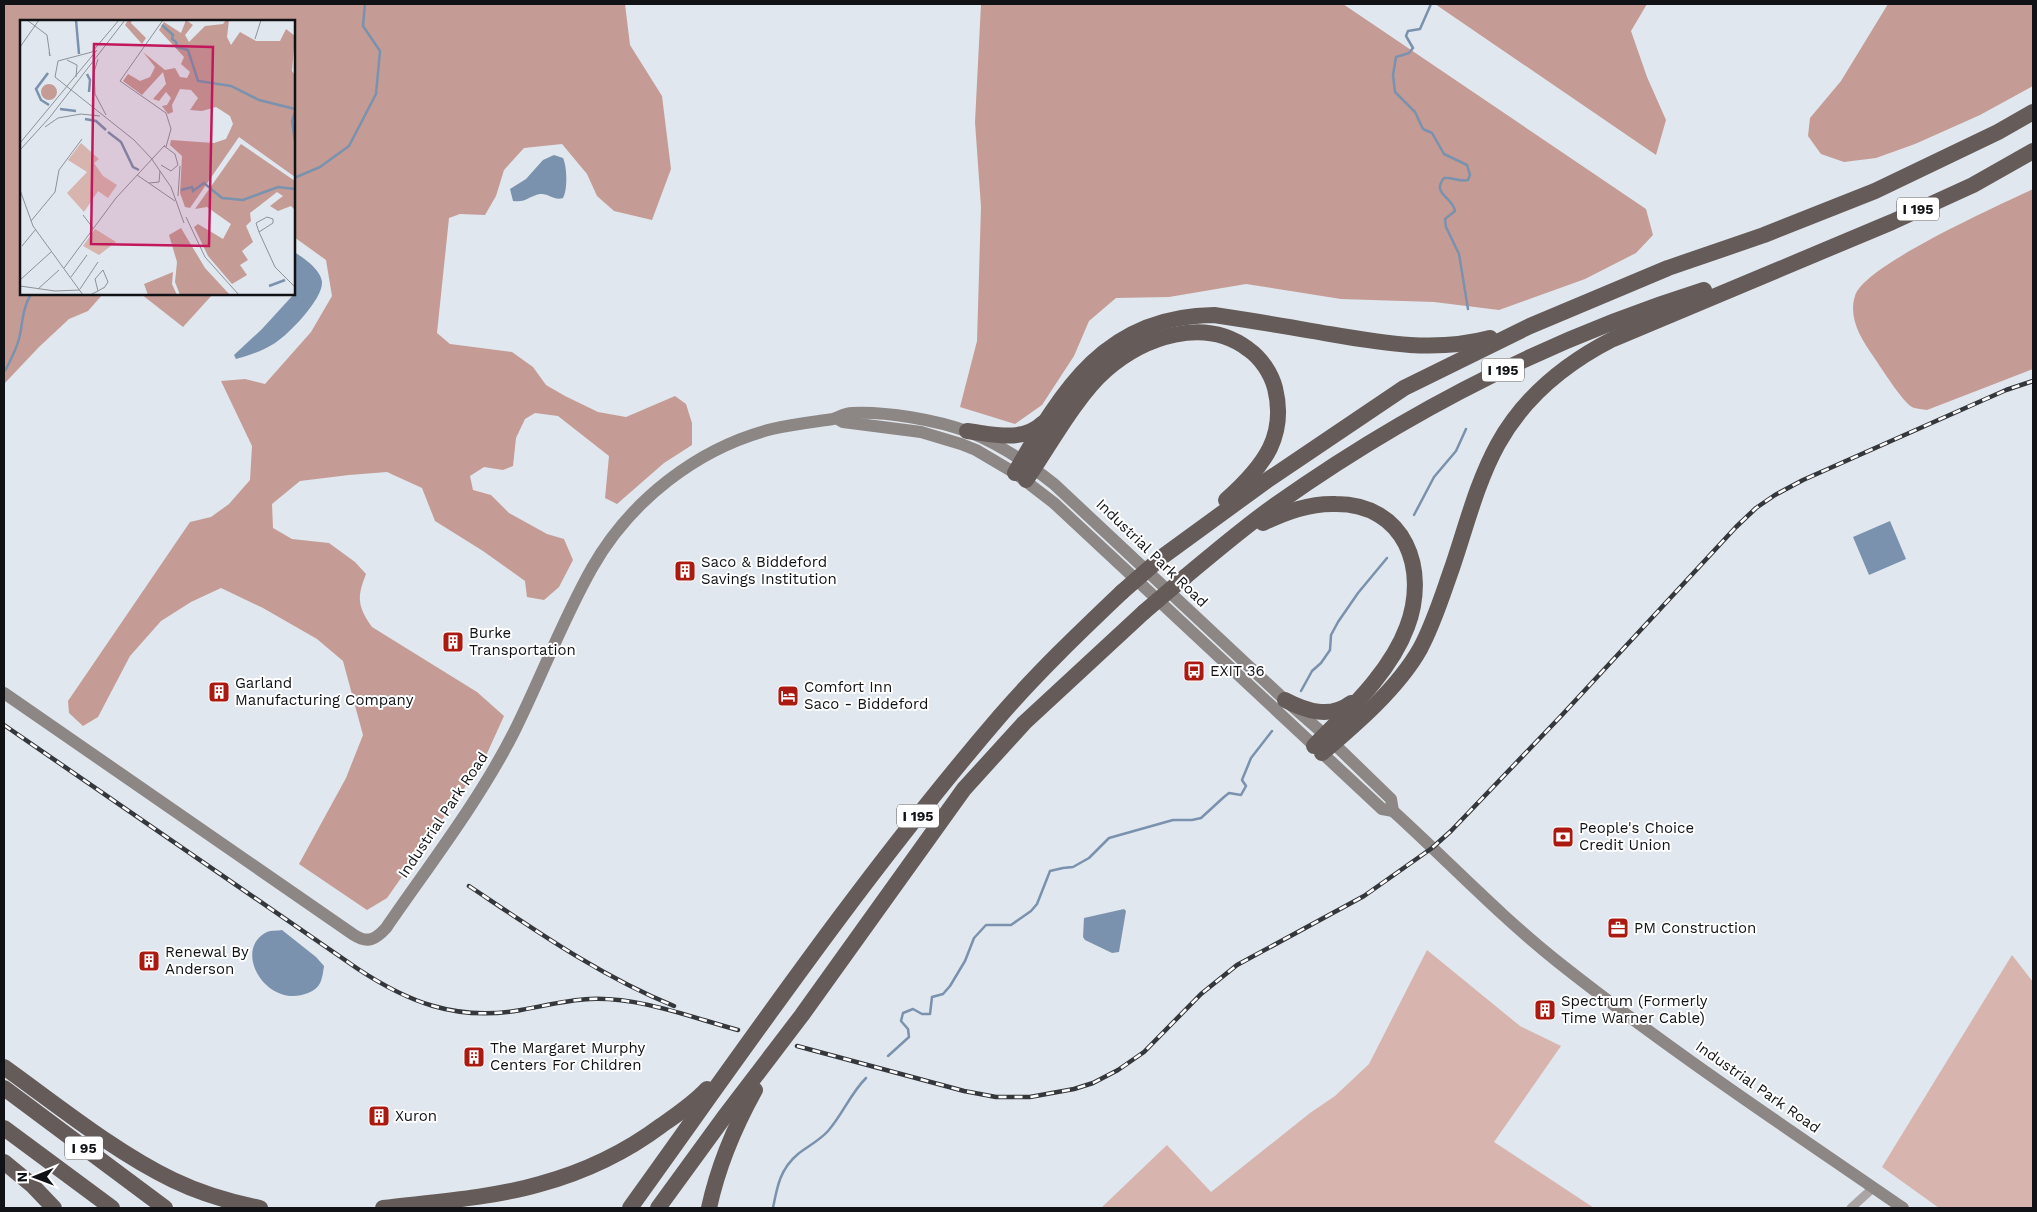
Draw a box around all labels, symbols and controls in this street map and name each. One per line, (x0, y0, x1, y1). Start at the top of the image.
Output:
inset map (20, 20, 295, 295)
road number: I 195 (1897, 198, 1939, 220)
road number: I 195 (1482, 358, 1524, 382)
street label: Industrial Park Road (1093, 495, 1211, 611)
place label: Saco & Biddeford Savings Institution (701, 553, 837, 588)
building icon: Saco & Biddeford Savings Institution (673, 559, 697, 583)
place label: Burke Transportation (469, 624, 576, 659)
building icon: Burke Transportation (441, 630, 465, 654)
bus stop icon: EXIT 36 (1182, 659, 1206, 683)
place label: EXIT 36 (1210, 662, 1265, 680)
place label: Garland Manufacturing Company (235, 674, 414, 709)
place label: Comfort Inn Saco - Biddeford (804, 678, 928, 713)
building icon: Garland Manufacturing Company (207, 680, 231, 704)
hotel icon: Comfort Inn Saco - Biddeford (776, 684, 800, 708)
street label: Industrial Park Road (394, 749, 492, 881)
road number: I 195 (897, 804, 939, 828)
place label: People's Choice Credit Union (1579, 819, 1694, 854)
bank icon: People's Choice Credit Union (1551, 825, 1575, 849)
office icon: PM Construction (1606, 916, 1630, 940)
place label: PM Construction (1634, 919, 1756, 937)
place label: Renewal By Anderson (165, 943, 249, 978)
building icon: Renewal By Anderson (137, 949, 161, 973)
place label: Spectrum (Formerly Time Warner Cable) (1561, 992, 1708, 1027)
building icon: Spectrum (Formerly Time Warner Cable) (1533, 998, 1557, 1022)
street label: Industrial Park Road (1692, 1037, 1824, 1137)
place label: The Margaret Murphy Centers For Children (490, 1039, 645, 1074)
building icon: The Margaret Murphy Centers For Children (462, 1045, 486, 1069)
building icon: Xuron (367, 1104, 391, 1128)
place label: Xuron (395, 1107, 437, 1125)
road number: I 95 (65, 1136, 103, 1160)
north arrow (10, 1152, 60, 1202)
text: N (14, 1172, 30, 1183)

